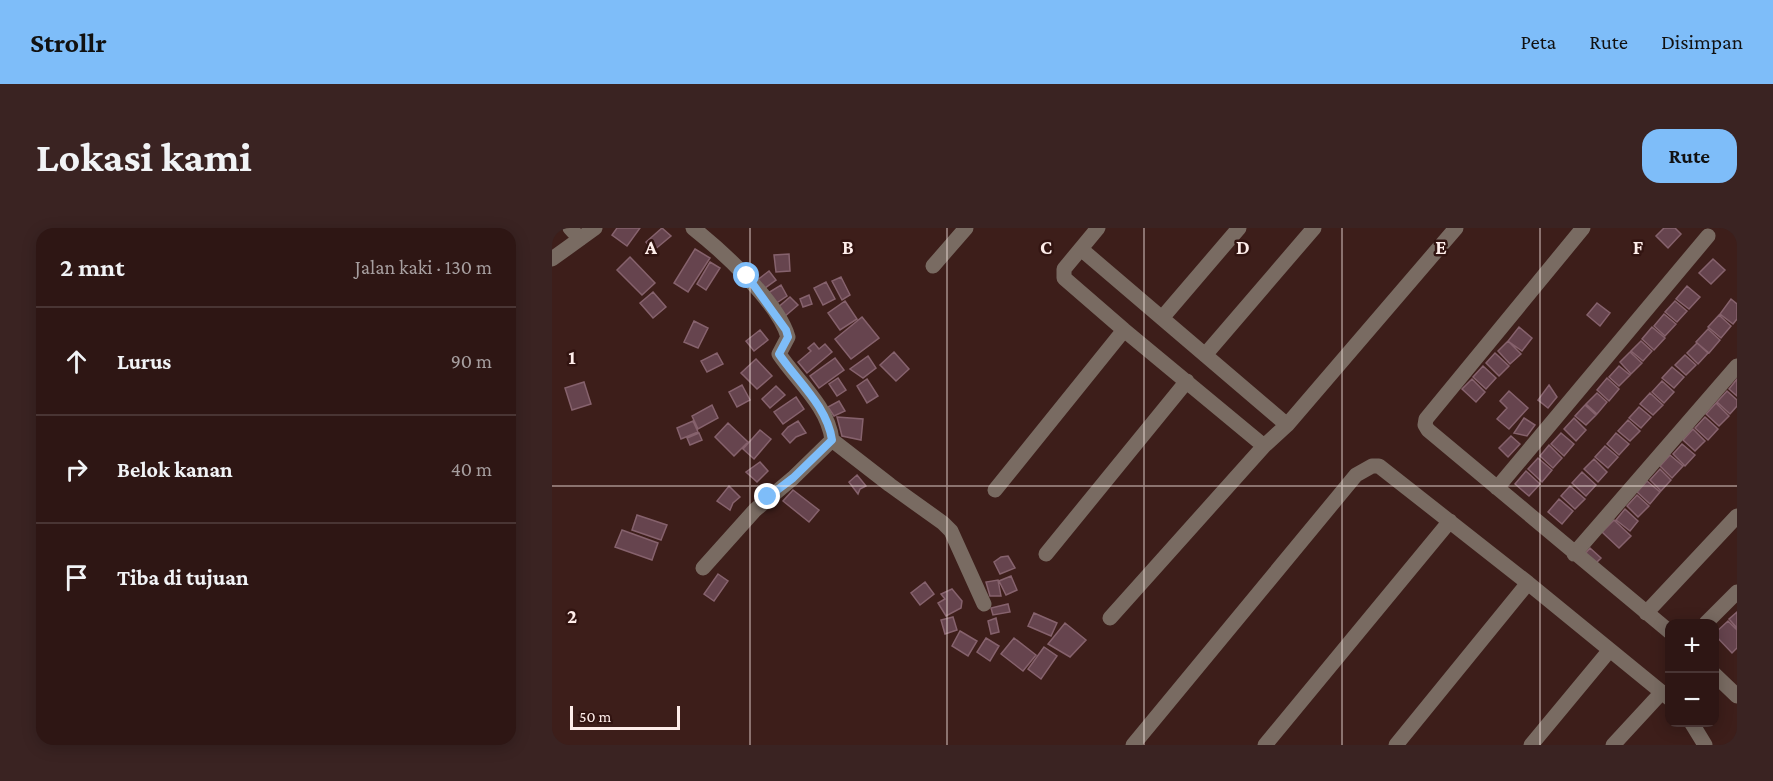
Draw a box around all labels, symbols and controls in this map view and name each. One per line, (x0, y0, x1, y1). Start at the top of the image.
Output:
text: Strollr (30, 27, 107, 58)
text: Peta (1520, 30, 1556, 54)
text: Rute (1589, 30, 1628, 54)
text: Disimpan (1661, 30, 1743, 54)
button: Rute (1642, 129, 1737, 183)
text: Lokasi kami (36, 133, 252, 180)
text: A (644, 236, 658, 258)
text: B (842, 236, 854, 258)
text: C (1040, 236, 1052, 258)
text: D (1236, 236, 1250, 258)
text: E (1435, 236, 1447, 258)
text: F (1633, 236, 1644, 258)
text: 2 mnt (60, 253, 125, 282)
text: Jalan kaki · 130 m (355, 256, 492, 278)
route start (733, 262, 759, 288)
icon: ahead (60, 345, 93, 378)
text: 1 (568, 346, 576, 368)
text: Lurus (117, 349, 171, 374)
text: 90 m (451, 350, 492, 372)
icon: right (60, 453, 93, 486)
text: Belok kanan (117, 457, 233, 482)
text: 40 m (451, 458, 492, 480)
route end (754, 483, 780, 509)
icon: arrive (60, 561, 93, 594)
text: Tiba di tujuan (117, 565, 249, 590)
text: 2 (567, 605, 577, 627)
map controls (1665, 619, 1719, 727)
button: + (1665, 619, 1719, 673)
button: − (1665, 673, 1719, 727)
scale bar (570, 703, 680, 730)
text: 50 m (579, 708, 611, 725)

